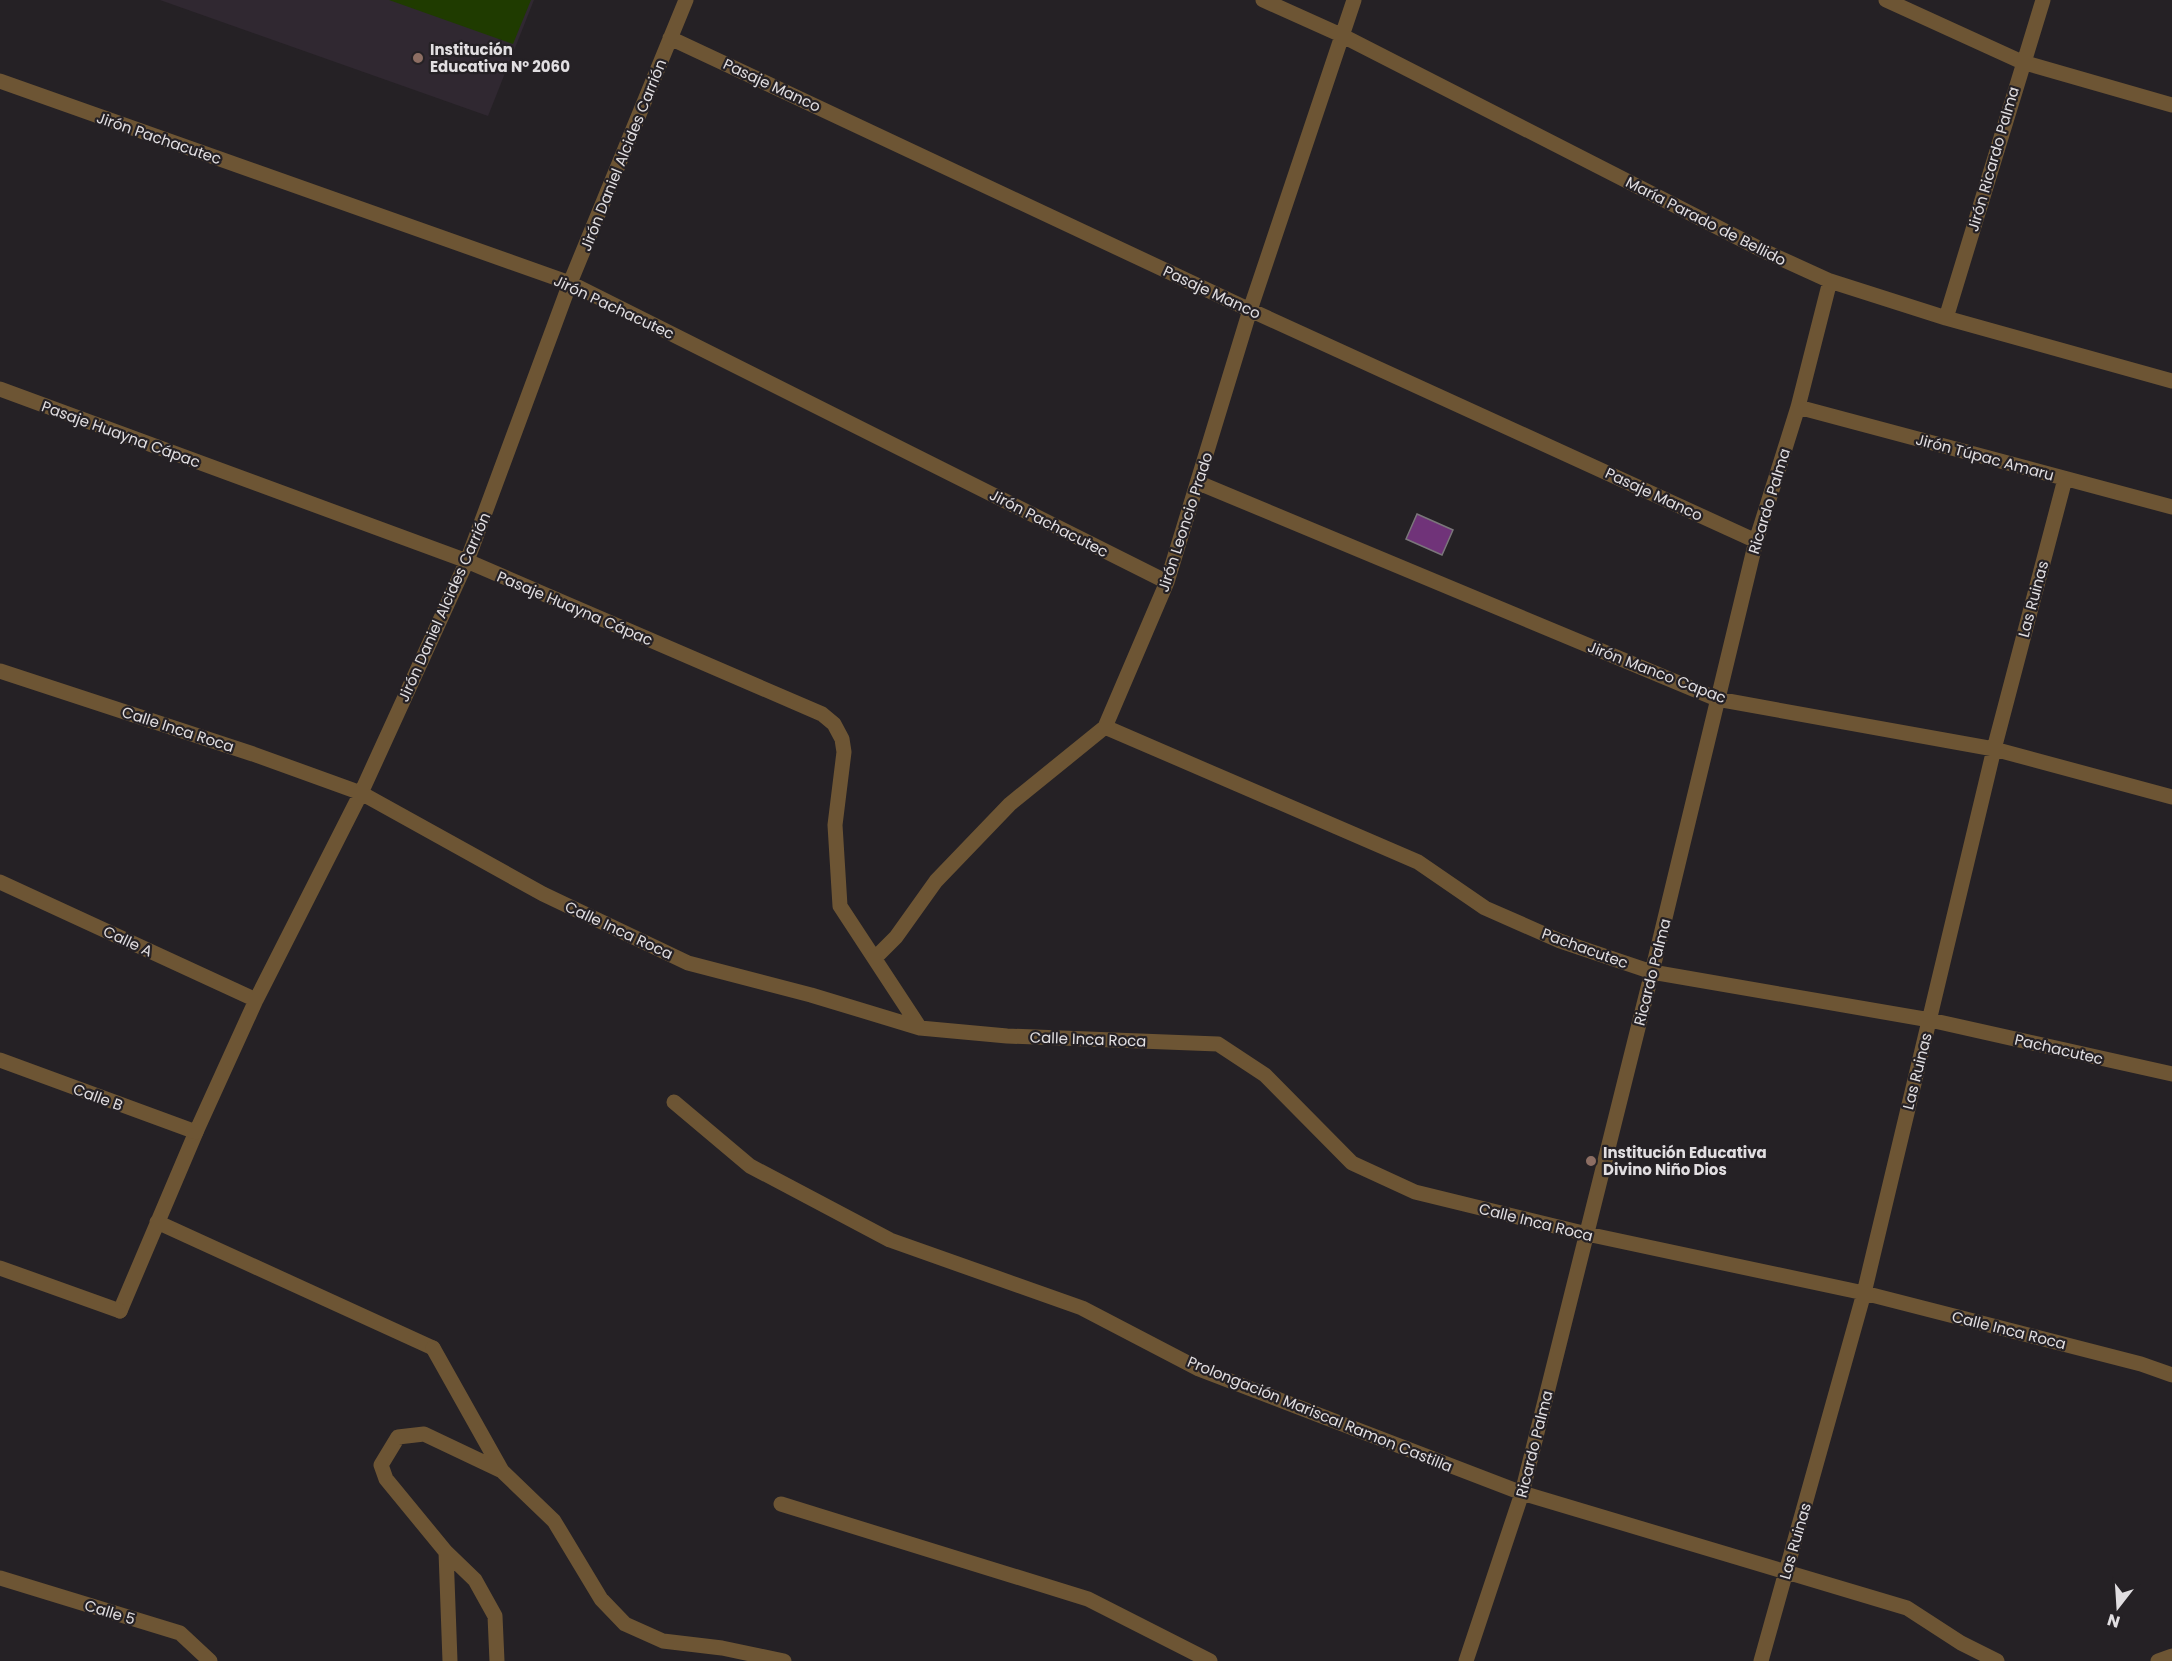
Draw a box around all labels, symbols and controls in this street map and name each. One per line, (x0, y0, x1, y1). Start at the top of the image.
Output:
place label: Institución Educativa Nº 2060 (430, 39, 570, 77)
marker: Institución Educativa Nº 2060 (411, 51, 425, 65)
street label: Pasaje Manco (720, 53, 824, 117)
street label: Jirón Daniel Alcides Carrión (575, 56, 671, 254)
street label: Jirón Ricardo Palma (1962, 84, 2024, 234)
street label: Jirón Pachacutec (94, 107, 224, 169)
street label: María Parado de Bellido (1622, 171, 1790, 271)
street label: Pasaje Manco (1160, 260, 1264, 324)
street label: Jirón Pachacutec (550, 270, 678, 344)
street label: Pasaje Huayna Cápac (39, 396, 203, 472)
street label: Jirón Túpac Amaru (1913, 428, 2057, 486)
street label: Ricardo Palma (1743, 446, 1795, 556)
street label: Jirón Leoncio Prado (1152, 449, 1218, 595)
street label: Pasaje Manco (1602, 462, 1706, 526)
street label: Jirón Pachacutec (986, 484, 1112, 562)
street label: Jirón Daniel Alcides Carrión (393, 509, 495, 705)
street label: Las Ruinas (2013, 558, 2053, 640)
street label: Pasaje Huayna Cápac (494, 566, 656, 650)
street label: Jirón Manco Capac (1585, 636, 1729, 708)
street label: Calle Inca Roca (119, 701, 237, 757)
street label: Calle Inca Roca (562, 896, 676, 964)
street label: Ricardo Palma (1629, 916, 1675, 1028)
street label: Calle A (100, 920, 156, 962)
street label: Pachacutec (1539, 923, 1631, 973)
street label: Calle Inca Roca (1029, 1026, 1147, 1052)
street label: Pachacutec (2013, 1029, 2105, 1069)
street label: Las Ruinas (1897, 1030, 1937, 1112)
street label: Calle B (70, 1078, 126, 1116)
place label: Institución Educativa Divino Niño Dios (1603, 1142, 1767, 1180)
marker: Institución Educativa Divino Niño Dios (1584, 1154, 1598, 1168)
street label: Calle Inca Roca (1477, 1198, 1595, 1246)
street label: Calle Inca Roca (1950, 1306, 2068, 1354)
street label: Prolongación Mariscal Ramon Castilla (1184, 1351, 1456, 1477)
street label: Ricardo Palma (1511, 1388, 1557, 1500)
street label: Las Ruinas (1774, 1500, 1816, 1582)
north arrow (2088, 1577, 2148, 1637)
street label: Calle 5 (82, 1594, 138, 1630)
text: N (2105, 1608, 2123, 1634)

